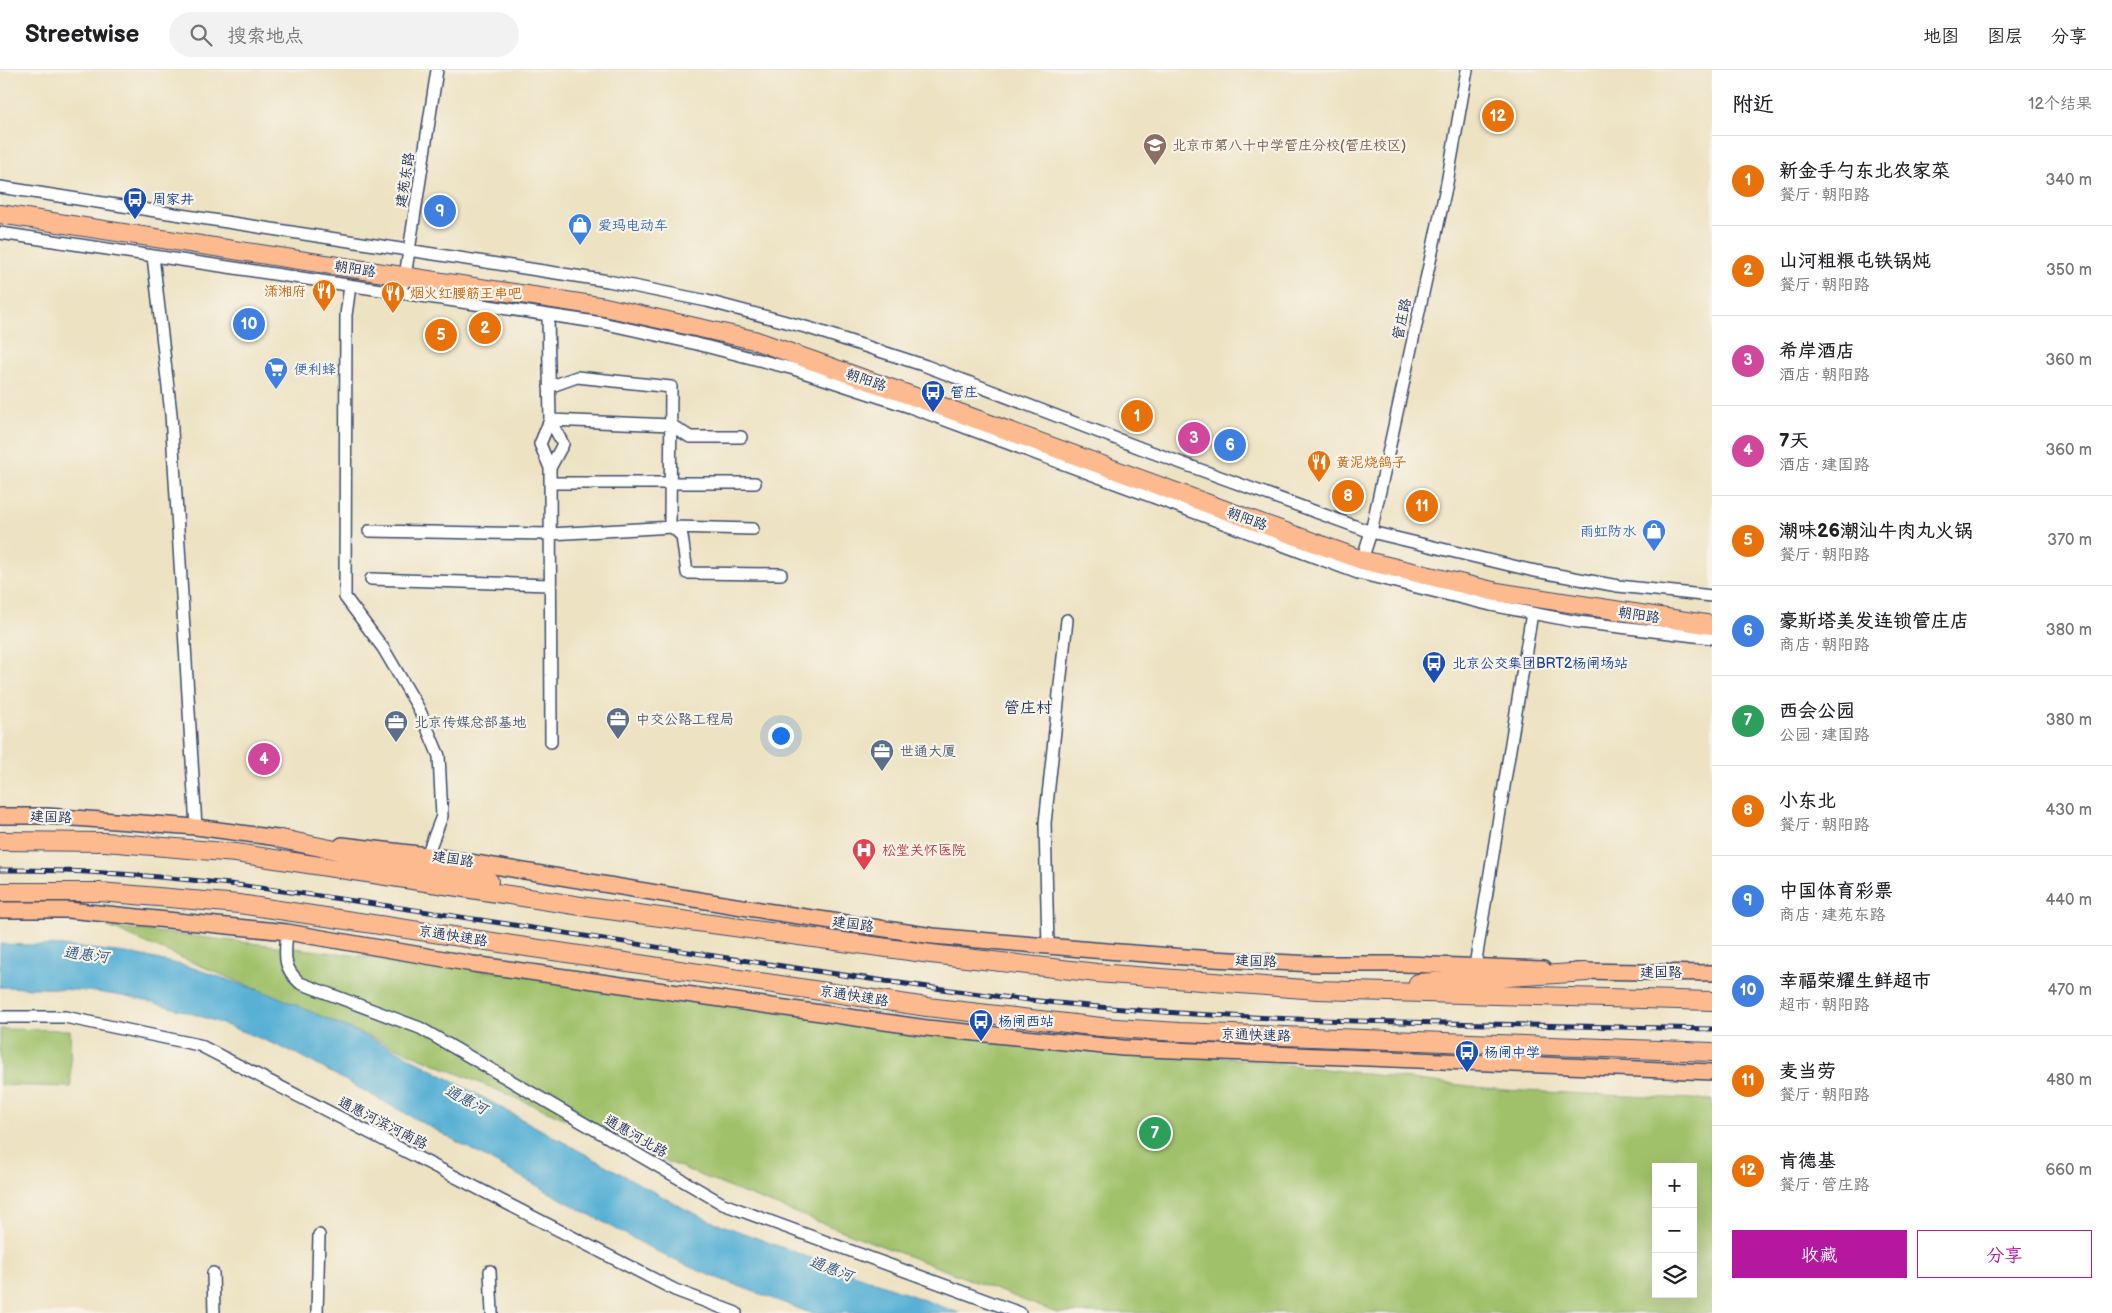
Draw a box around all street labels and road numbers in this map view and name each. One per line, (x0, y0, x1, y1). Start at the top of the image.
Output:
street label: 建苑东路 (392, 151, 418, 209)
street label: 朝阳路 (333, 257, 377, 281)
street label: 管庄路 (1389, 297, 1415, 341)
street label: 朝阳路 (843, 365, 889, 395)
street label: 朝阳路 (1224, 504, 1270, 534)
street label: 朝阳路 (1617, 604, 1661, 626)
street label: 建国路 (30, 807, 72, 827)
street label: 建国路 (431, 847, 475, 871)
street label: 建国路 (831, 913, 875, 935)
street label: 京通快速路 (417, 922, 489, 950)
street label: 建国路 (1235, 951, 1277, 971)
street label: 建国路 (1640, 964, 1682, 981)
street label: 京通快速路 (818, 982, 890, 1010)
street label: 京通快速路 (1221, 1025, 1291, 1045)
street label: 通惠河滨河南路 (335, 1093, 431, 1153)
street label: 通惠河北路 (601, 1111, 671, 1161)

